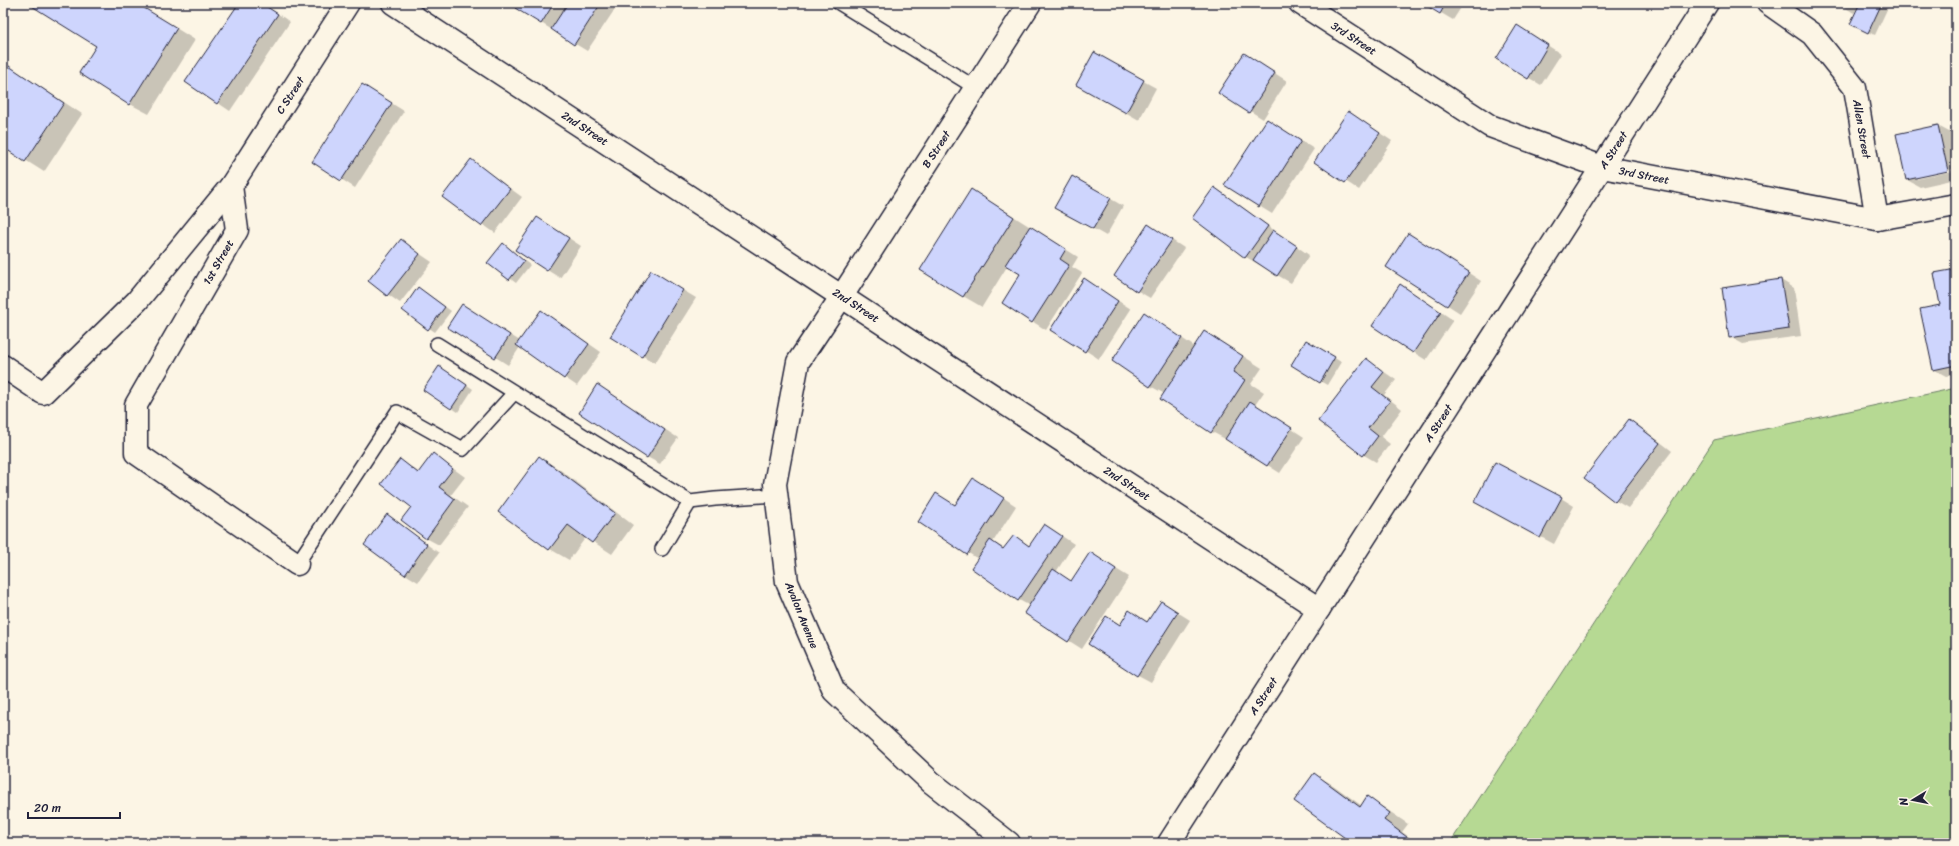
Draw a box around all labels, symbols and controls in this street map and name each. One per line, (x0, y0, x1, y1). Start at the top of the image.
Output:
street label: 3rd Street (1327, 17, 1381, 60)
street label: C Street (271, 72, 310, 118)
street label: Allen Street (1847, 97, 1876, 161)
street label: 2nd Street (557, 106, 612, 151)
street label: B Street (917, 126, 956, 172)
street label: A Street (1593, 127, 1633, 174)
street label: 3rd Street (1617, 161, 1671, 190)
street label: 1st Street (198, 236, 239, 288)
street label: 2nd Street (828, 283, 883, 328)
street label: A Street (1418, 400, 1458, 447)
street label: 2nd Street (1099, 461, 1154, 506)
street label: Avalon Avenue (779, 578, 824, 652)
street label: A Street (1243, 673, 1283, 720)
north arrow (1893, 780, 1933, 820)
scale bar (28, 794, 120, 820)
text: N (1894, 796, 1914, 808)
text: 20 m (34, 797, 61, 819)

